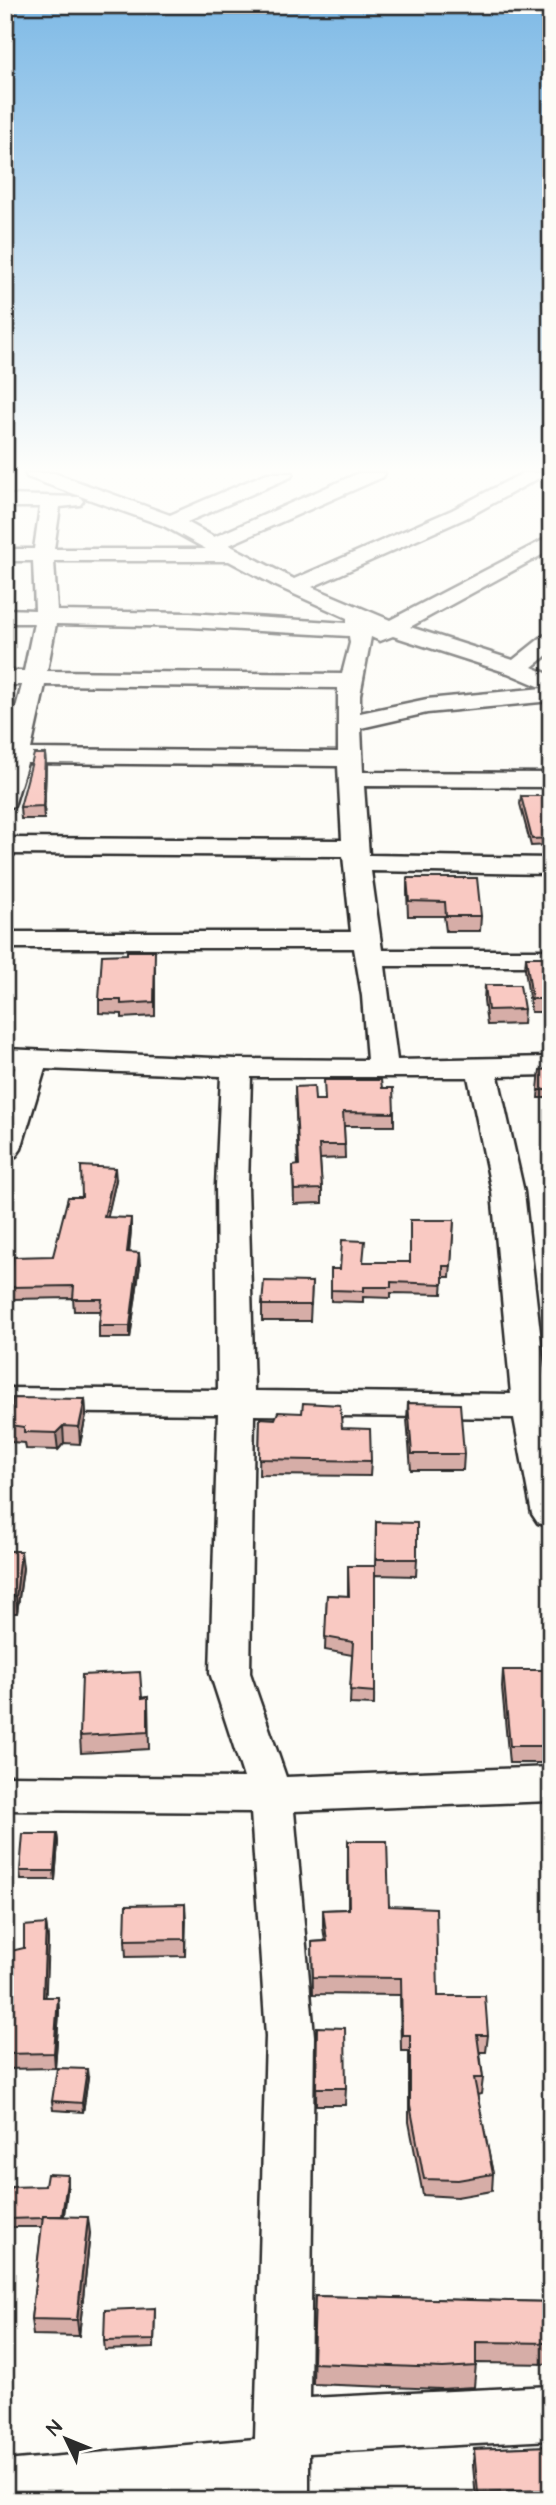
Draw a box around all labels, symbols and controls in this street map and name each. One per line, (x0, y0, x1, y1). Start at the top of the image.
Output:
north arrow (32, 2404, 102, 2474)
text: N (41, 2415, 69, 2442)

